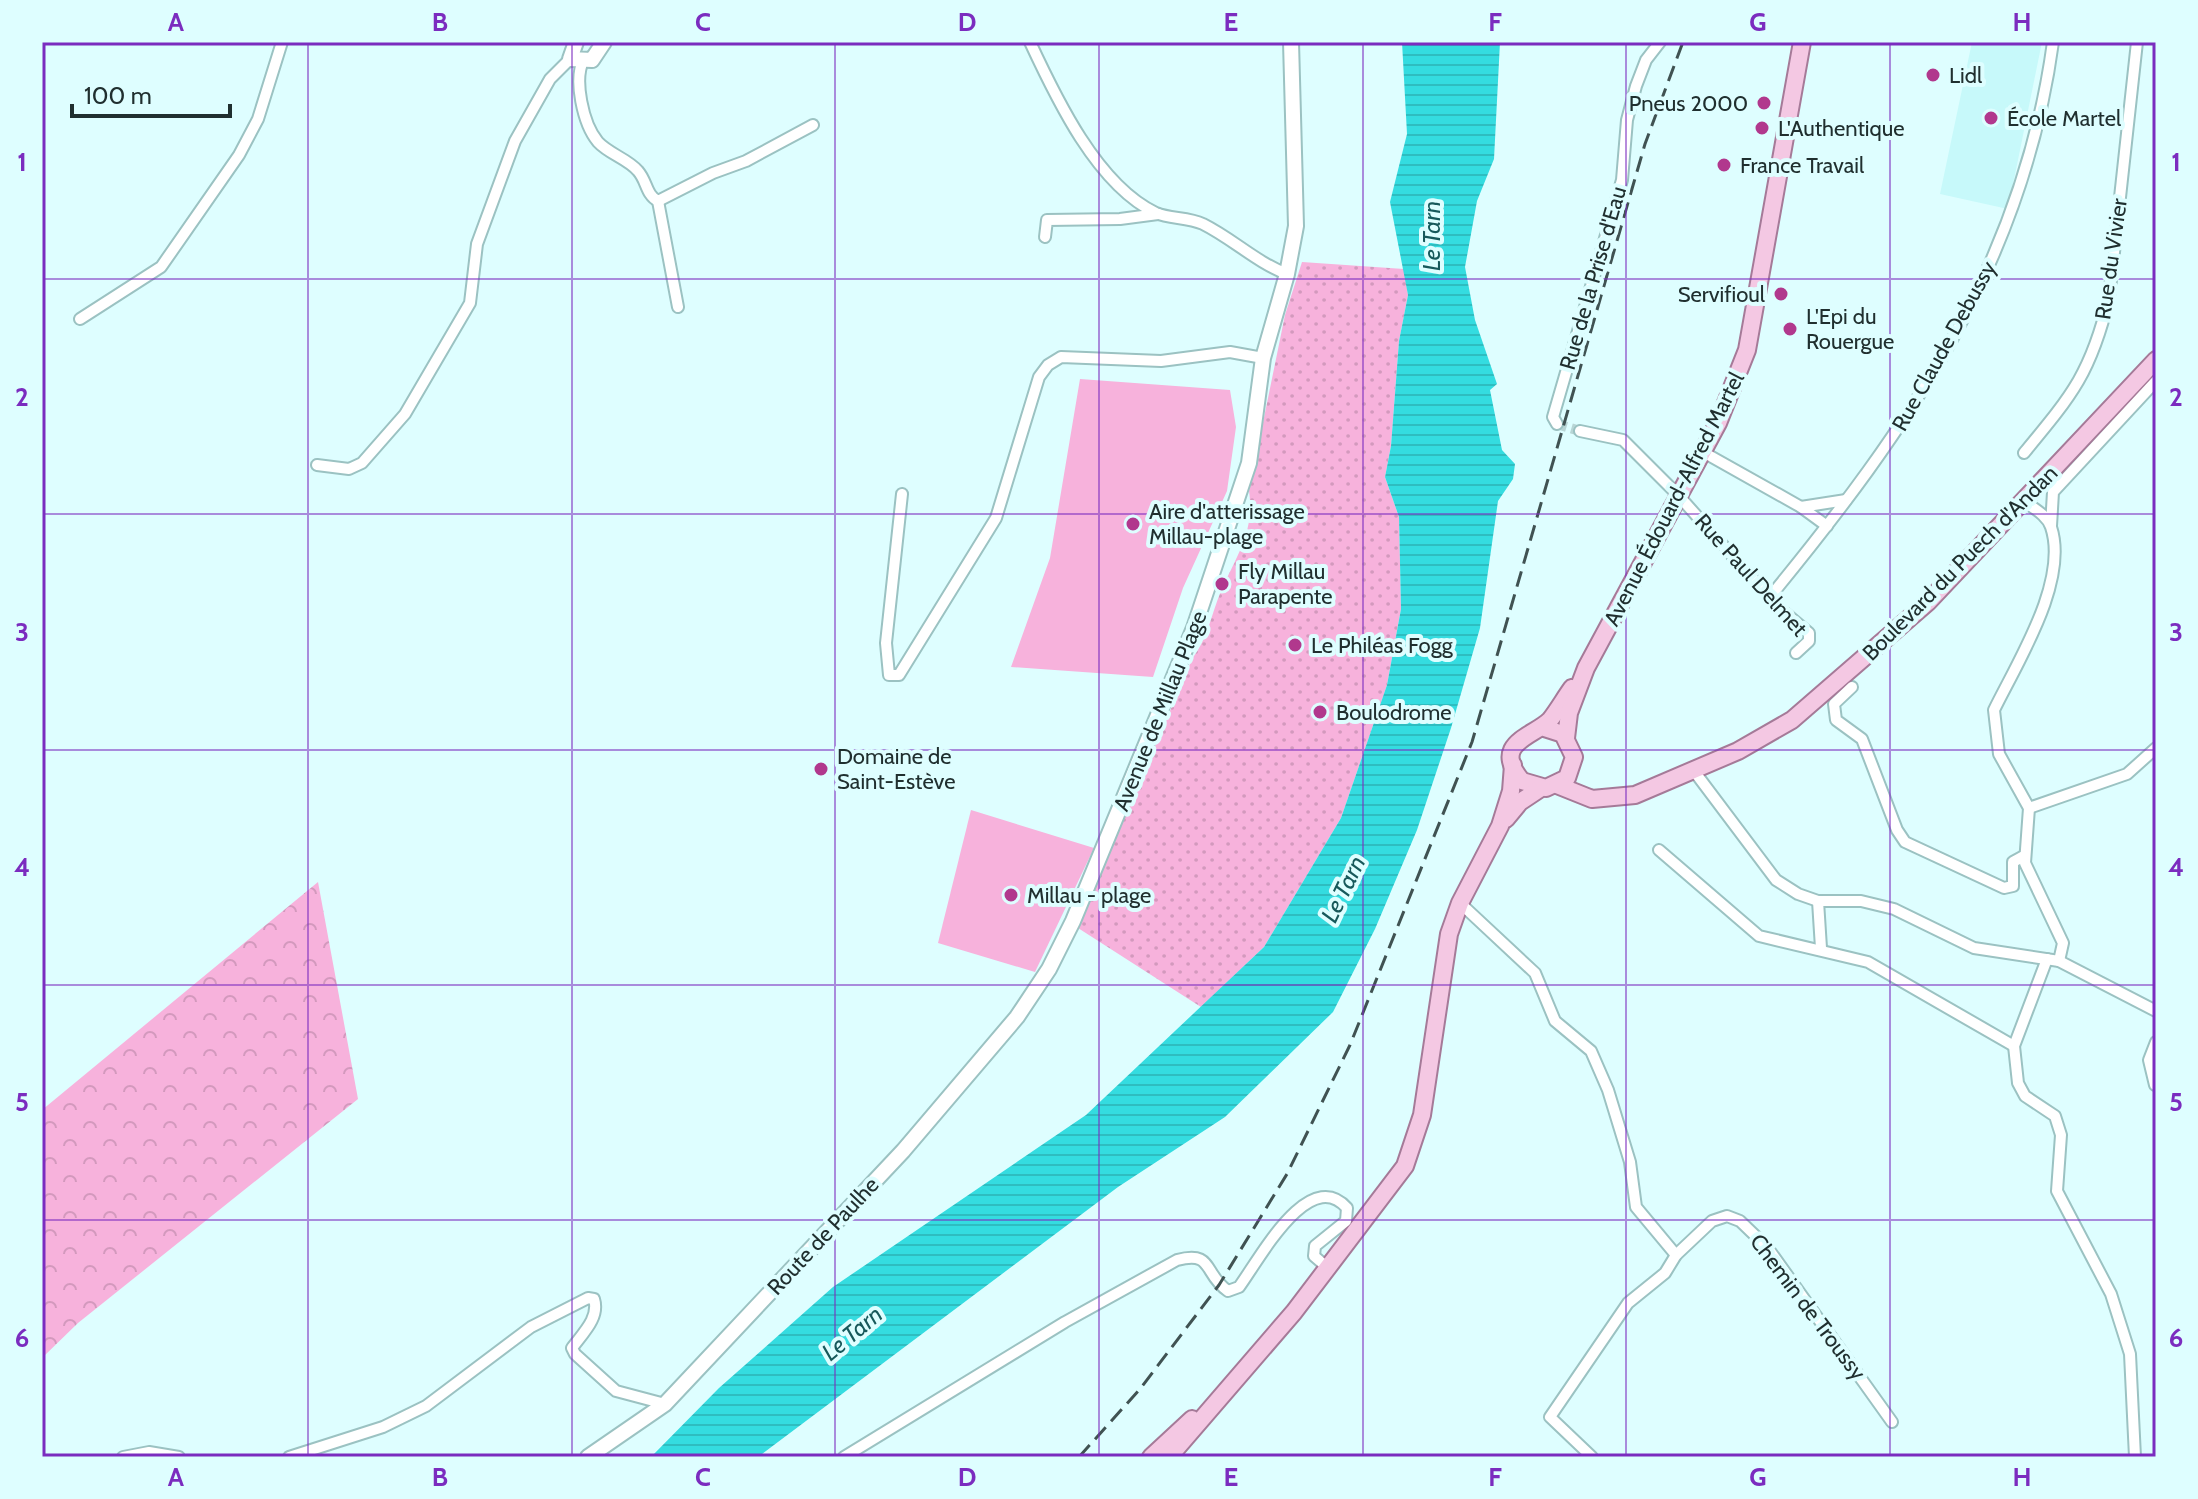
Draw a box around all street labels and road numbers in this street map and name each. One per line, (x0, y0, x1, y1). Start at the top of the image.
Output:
street label: Rue de la Prise d'Eau (1554, 183, 1632, 373)
street label: Rue du Vivier (2089, 197, 2133, 321)
street label: Rue Claude Debussy (1886, 256, 2002, 436)
street label: Avenue Édouard-Alfred Martel (1598, 367, 1750, 630)
street label: Boulevard du Puech d'Andan (1857, 460, 2063, 666)
street label: Rue Paul Delmet (1689, 508, 1813, 642)
street label: Avenue de Millau Plage (1108, 607, 1212, 815)
street label: Route de Paulhe (762, 1172, 884, 1300)
street label: Chemin de Troussy (1744, 1229, 1872, 1385)

